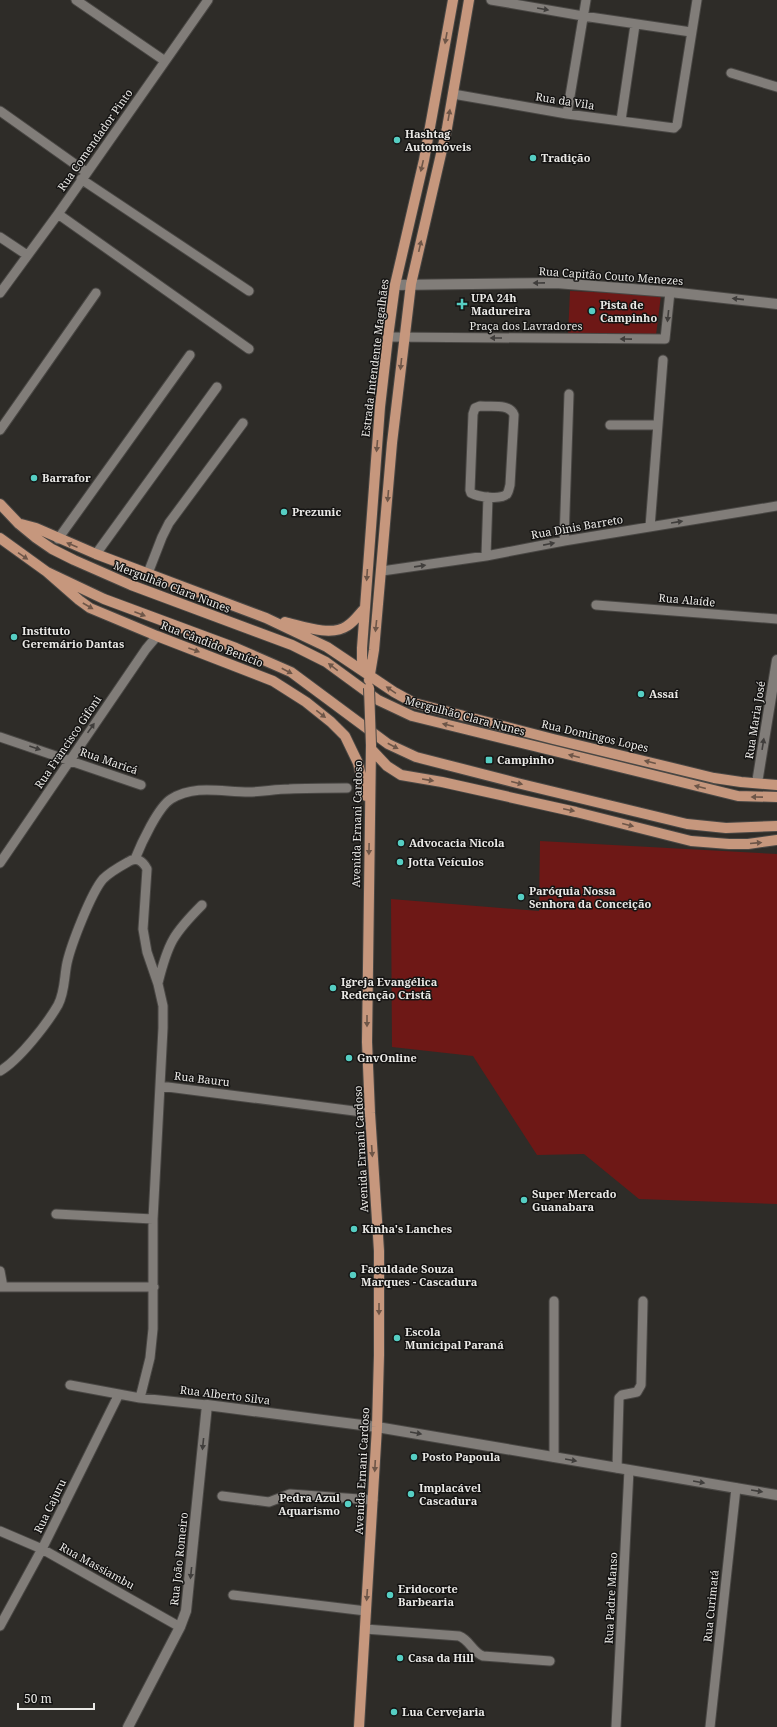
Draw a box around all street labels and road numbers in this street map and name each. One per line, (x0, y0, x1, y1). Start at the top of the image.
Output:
street label: Rua Comendador Pinto (54, 86, 136, 194)
street label: Rua da Vila (534, 88, 596, 113)
street label: Rua Capitão Couto Menezes (538, 263, 684, 288)
street label: Estrada Intendente Magalhães (357, 278, 392, 438)
street label: Praça dos Lavradores (470, 318, 582, 333)
street label: Rua Dinis Barreto (530, 511, 624, 542)
street label: Mergulhão Clara Nunes (112, 557, 233, 616)
street label: Rua Alaíde (658, 590, 716, 609)
street label: Rua Cândido Benício (159, 617, 266, 670)
street label: Rua Maria José (741, 680, 768, 760)
street label: Rua Francisco Gifoni (31, 692, 105, 791)
street label: Mergulhão Clara Nunes (403, 692, 527, 739)
street label: Rua Domingos Lopes (540, 716, 650, 755)
street label: Rua Maricá (78, 744, 140, 777)
street label: Avenida Ernani Cardoso (348, 760, 365, 888)
street label: Rua Bauru (173, 1068, 231, 1089)
street label: Avenida Ernani Cardoso (350, 1085, 371, 1213)
street label: Rua Alberto Silva (179, 1382, 271, 1407)
street label: Avenida Ernani Cardoso (351, 1407, 372, 1535)
street label: Rua Cajuru (30, 1476, 69, 1535)
street label: Rua João Romeiro (166, 1512, 191, 1606)
street label: Rua Massiambu (57, 1539, 137, 1592)
street label: Rua Padre Manso (601, 1552, 620, 1644)
street label: Rua Curimatá (699, 1569, 722, 1643)

